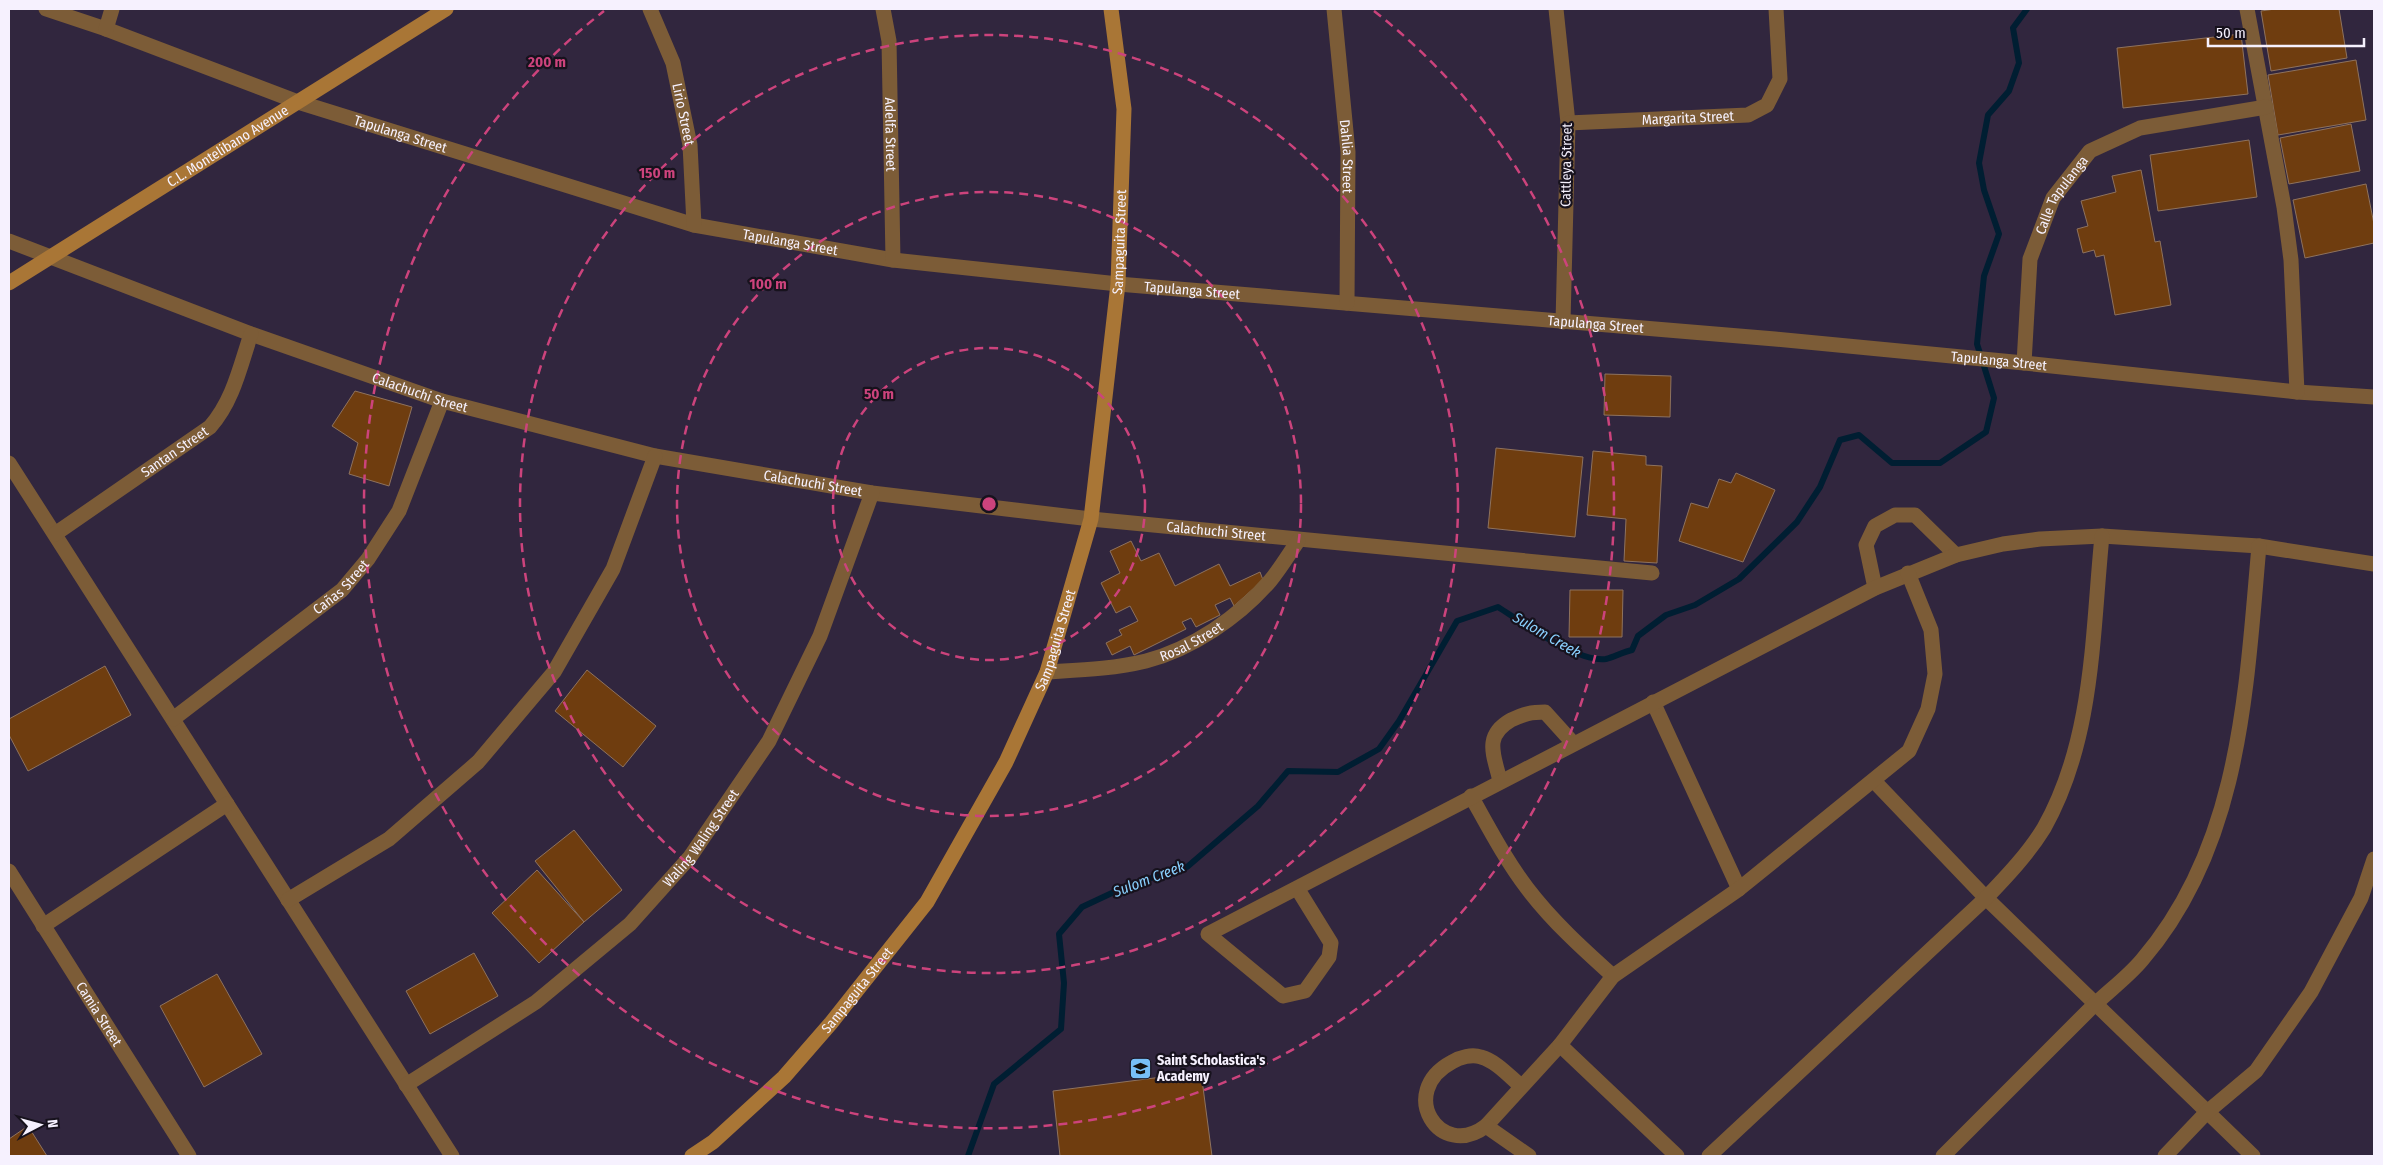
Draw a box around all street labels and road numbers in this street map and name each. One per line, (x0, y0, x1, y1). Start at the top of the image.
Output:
street label: Lirio Street (668, 82, 698, 147)
street label: Adelfa Street (881, 97, 899, 172)
street label: C.L. Montelibano Avenue (164, 102, 292, 191)
street label: Margarita Street (1641, 108, 1735, 129)
street label: Tapulanga Street (352, 112, 449, 157)
street label: Dahlia Street (1336, 119, 1356, 194)
street label: Cattleya Street (1557, 122, 1576, 207)
street label: Calle Tapulanga (2032, 152, 2092, 237)
street label: Sampaguita Street (1109, 189, 1130, 295)
street label: Tapulanga Street (741, 226, 839, 259)
street label: Tapulanga Street (1143, 278, 1241, 303)
street label: Tapulanga Street (1547, 312, 1645, 337)
street label: Tapulanga Street (1950, 348, 2048, 374)
street label: Calachuchi Street (370, 369, 470, 416)
street label: Santan Street (138, 423, 212, 481)
street label: Calachuchi Street (762, 467, 864, 500)
street label: Calachuchi Street (1166, 518, 1267, 545)
street label: Cañas Street (310, 556, 373, 618)
street label: Sampaguita Street (1032, 587, 1079, 694)
street label: Rosal Street (1157, 618, 1227, 665)
street label: Waling Waling Street (659, 786, 743, 890)
street label: Sampaguita Street (818, 944, 897, 1037)
street label: Camia Street (72, 979, 126, 1050)

